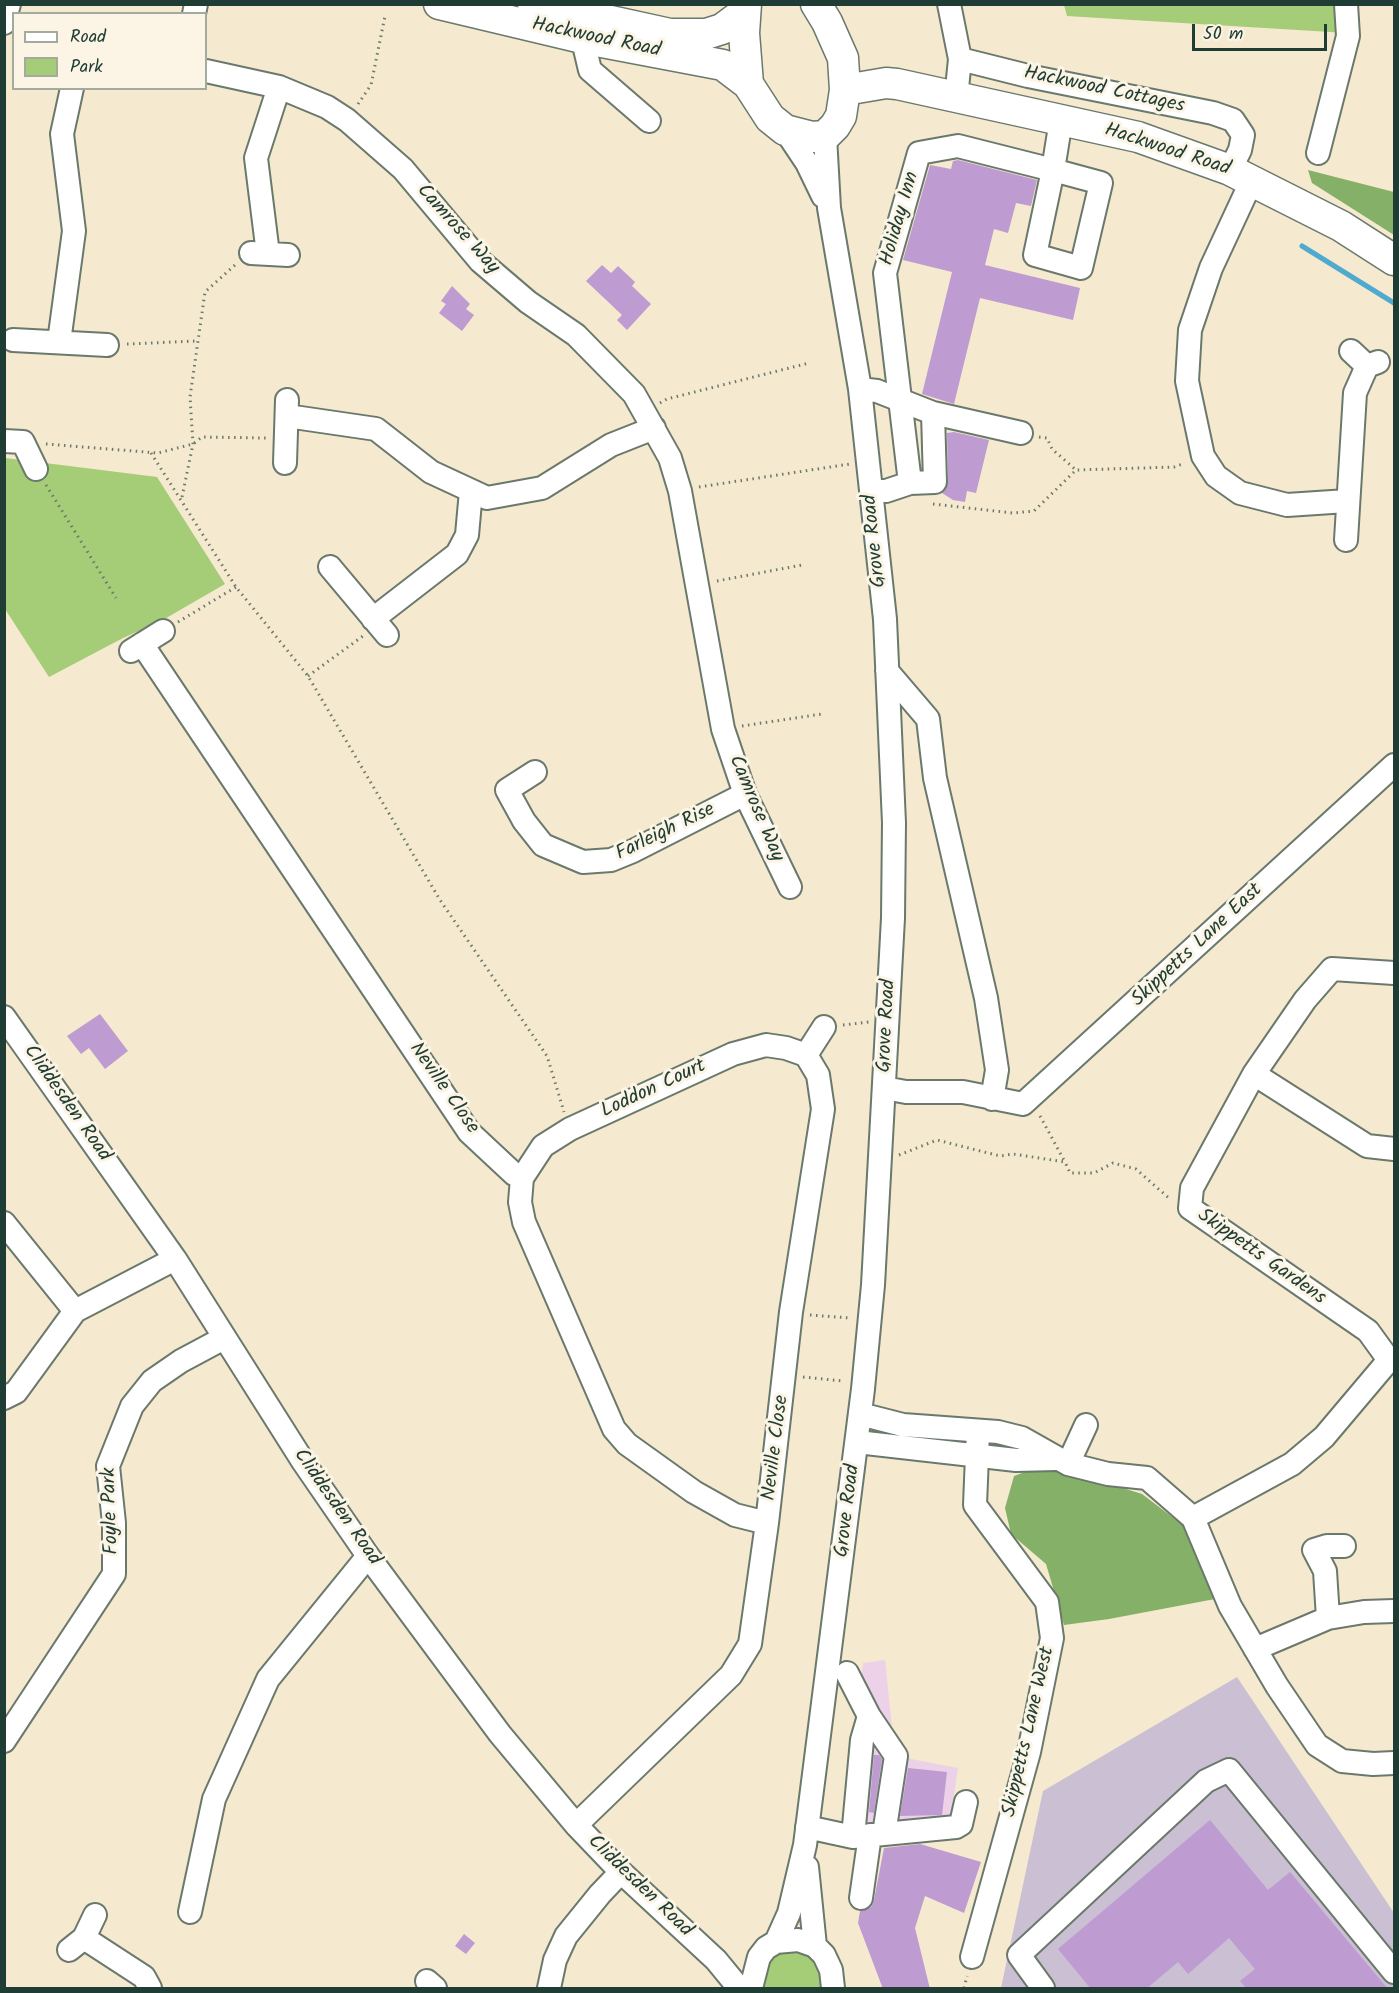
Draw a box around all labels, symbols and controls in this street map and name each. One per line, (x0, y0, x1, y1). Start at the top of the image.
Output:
legend (12, 12, 207, 90)
scale bar (1195, 12, 1330, 50)
street label: Hackwood Road (530, 14, 662, 64)
text: 50 m (1203, 20, 1243, 49)
text: Road (70, 23, 106, 52)
text: Park (70, 53, 103, 82)
street label: Hackwood Cottages (1022, 62, 1186, 120)
street label: Hackwood Road (1101, 119, 1233, 183)
street label: Holiday Inn (876, 169, 926, 269)
street label: Camrose Way (410, 180, 504, 280)
street label: Grove Road (859, 493, 893, 589)
street label: Camrose Way (722, 752, 788, 866)
street label: Farleigh Rise (613, 799, 719, 867)
street label: Skippetts Lane East (1128, 879, 1268, 1013)
street label: Grove Road (874, 979, 902, 1073)
street label: Neville Close (403, 1039, 483, 1139)
street label: Cliddesden Road (17, 1041, 115, 1167)
street label: Loddon Court (598, 1055, 710, 1125)
street label: Skippetts Gardens (1192, 1205, 1330, 1311)
street label: Neville Close (759, 1394, 795, 1502)
street label: Cliddesden Road (287, 1445, 385, 1571)
street label: Grove Road (831, 1463, 867, 1559)
street label: Foyle Park (98, 1467, 126, 1555)
street label: Skippetts Lane West (999, 1645, 1061, 1819)
street label: Cliddesden Road (581, 1831, 697, 1943)

